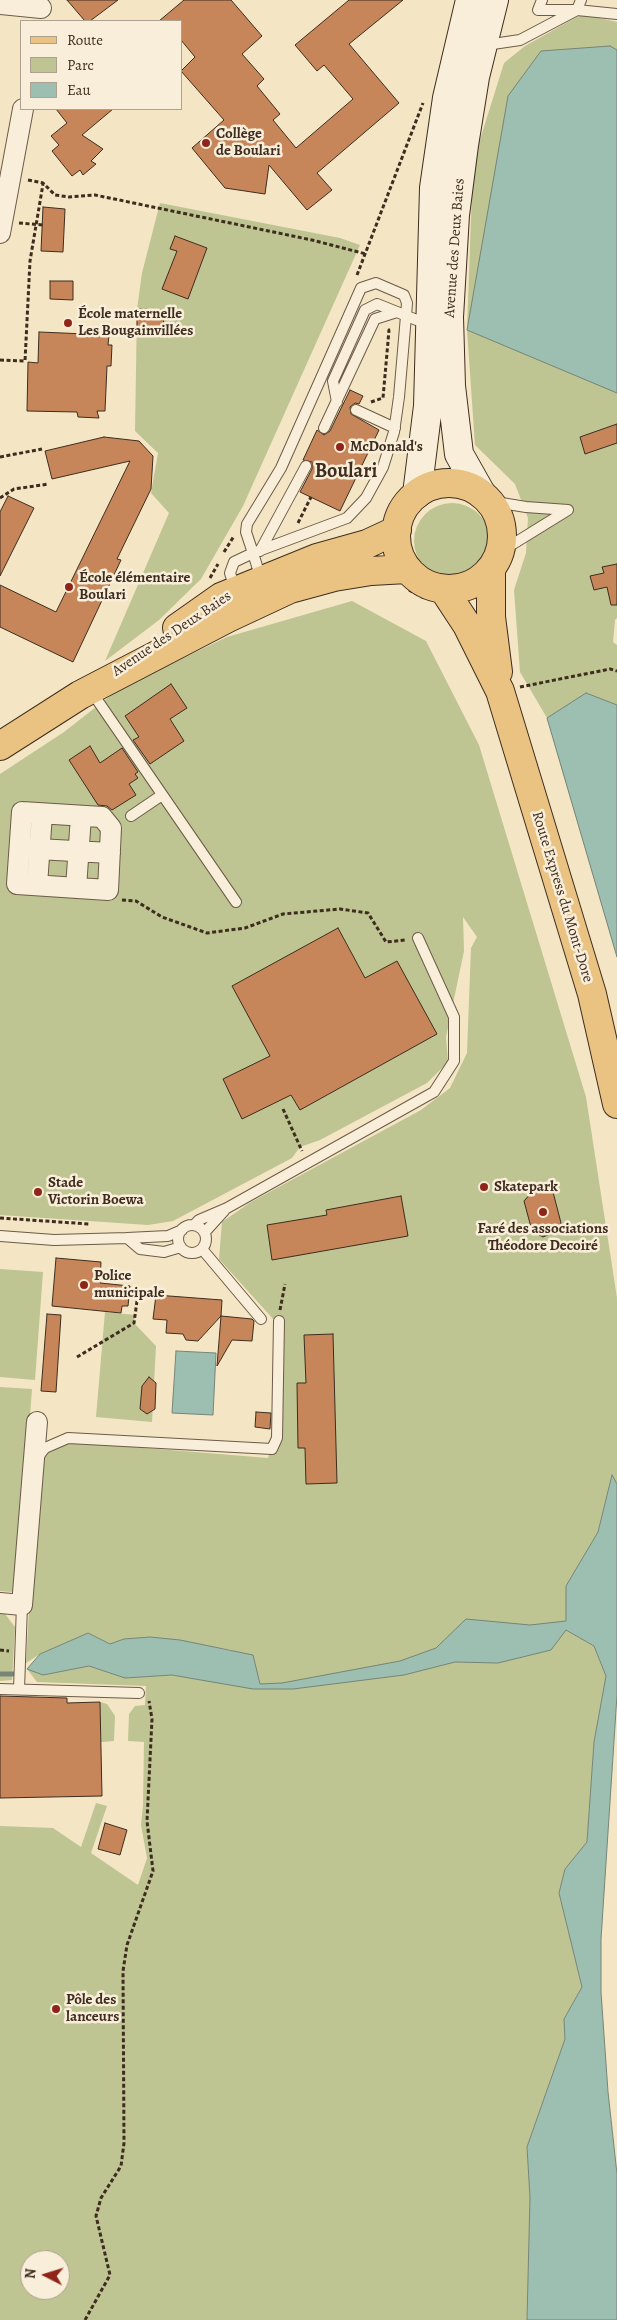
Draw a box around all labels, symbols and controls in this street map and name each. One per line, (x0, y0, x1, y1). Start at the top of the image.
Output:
legend (20, 20, 182, 110)
text: Route (67, 30, 103, 50)
text: Parc (67, 55, 94, 75)
text: Eau (67, 80, 91, 100)
place label: Collège de Boulari (216, 125, 281, 160)
marker: Collège de Boulari (200, 137, 212, 149)
street label: Avenue des Deux Baies (441, 178, 469, 318)
place label: École maternelle Les Bougainvillées (78, 305, 193, 340)
marker: École maternelle Les Bougainvillées (62, 317, 74, 329)
place label: McDonald's (350, 438, 423, 456)
marker: McDonald's (334, 441, 346, 453)
district label: Boulari (315, 460, 377, 484)
place label: École élémentaire Boulari (79, 569, 190, 604)
marker: École élémentaire Boulari (63, 581, 75, 593)
street label: Avenue des Deux Baies (109, 587, 235, 681)
street label: Route Express du Mont-Dore (527, 809, 597, 985)
place label: Stade Victorin Boewa (48, 1174, 144, 1209)
place label: Skatepark (494, 1178, 558, 1196)
marker: Skatepark (478, 1181, 490, 1193)
marker: Stade Victorin Boewa (32, 1186, 44, 1198)
marker: Faré des associations Théodore Decoiré (537, 1206, 549, 1218)
place label: Faré des associations Théodore Decoiré (478, 1220, 608, 1255)
place label: Police municipale (94, 1267, 165, 1302)
marker: Police municipale (78, 1279, 90, 1291)
place label: Pôle des lanceurs (66, 1991, 119, 2026)
marker: Pôle des lanceurs (50, 2003, 62, 2015)
north arrow (20, 2250, 70, 2300)
text: N (21, 2268, 40, 2280)

